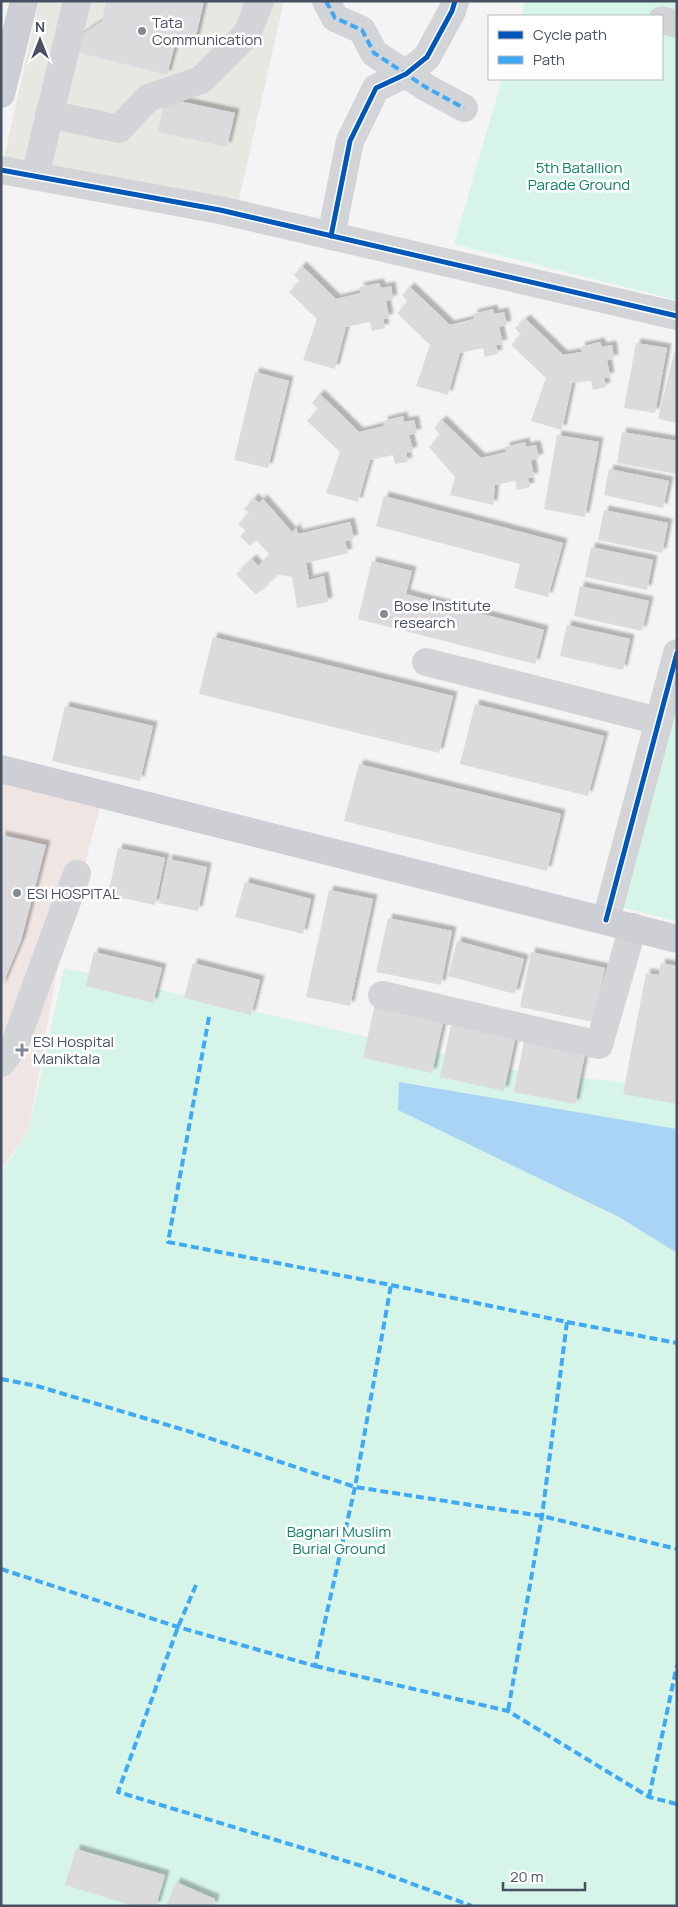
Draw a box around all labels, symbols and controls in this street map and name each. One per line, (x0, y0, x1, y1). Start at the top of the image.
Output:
place label: Tata Communication (152, 12, 262, 50)
north arrow (15, 15, 65, 65)
legend (488, 15, 663, 80)
text: N (35, 17, 45, 36)
text: Cycle path (533, 24, 607, 45)
marker: Tata Communication (136, 25, 148, 37)
text: Path (533, 49, 565, 70)
park label: 5th Batallion Parade Ground (528, 157, 630, 195)
place label: Bose Institute research (394, 595, 491, 633)
marker: Bose Institute research (378, 608, 390, 620)
place label: ESI HOSPITAL (27, 883, 120, 904)
marker: ESI HOSPITAL (11, 887, 23, 899)
place label: ESI Hospital Maniktala (33, 1031, 114, 1069)
marker: ESI Hospital Maniktala (15, 1043, 29, 1057)
park label: Bagnari Muslim Burial Ground (287, 1521, 391, 1559)
scale bar (503, 1860, 586, 1892)
text: 20 m (510, 1866, 543, 1887)

